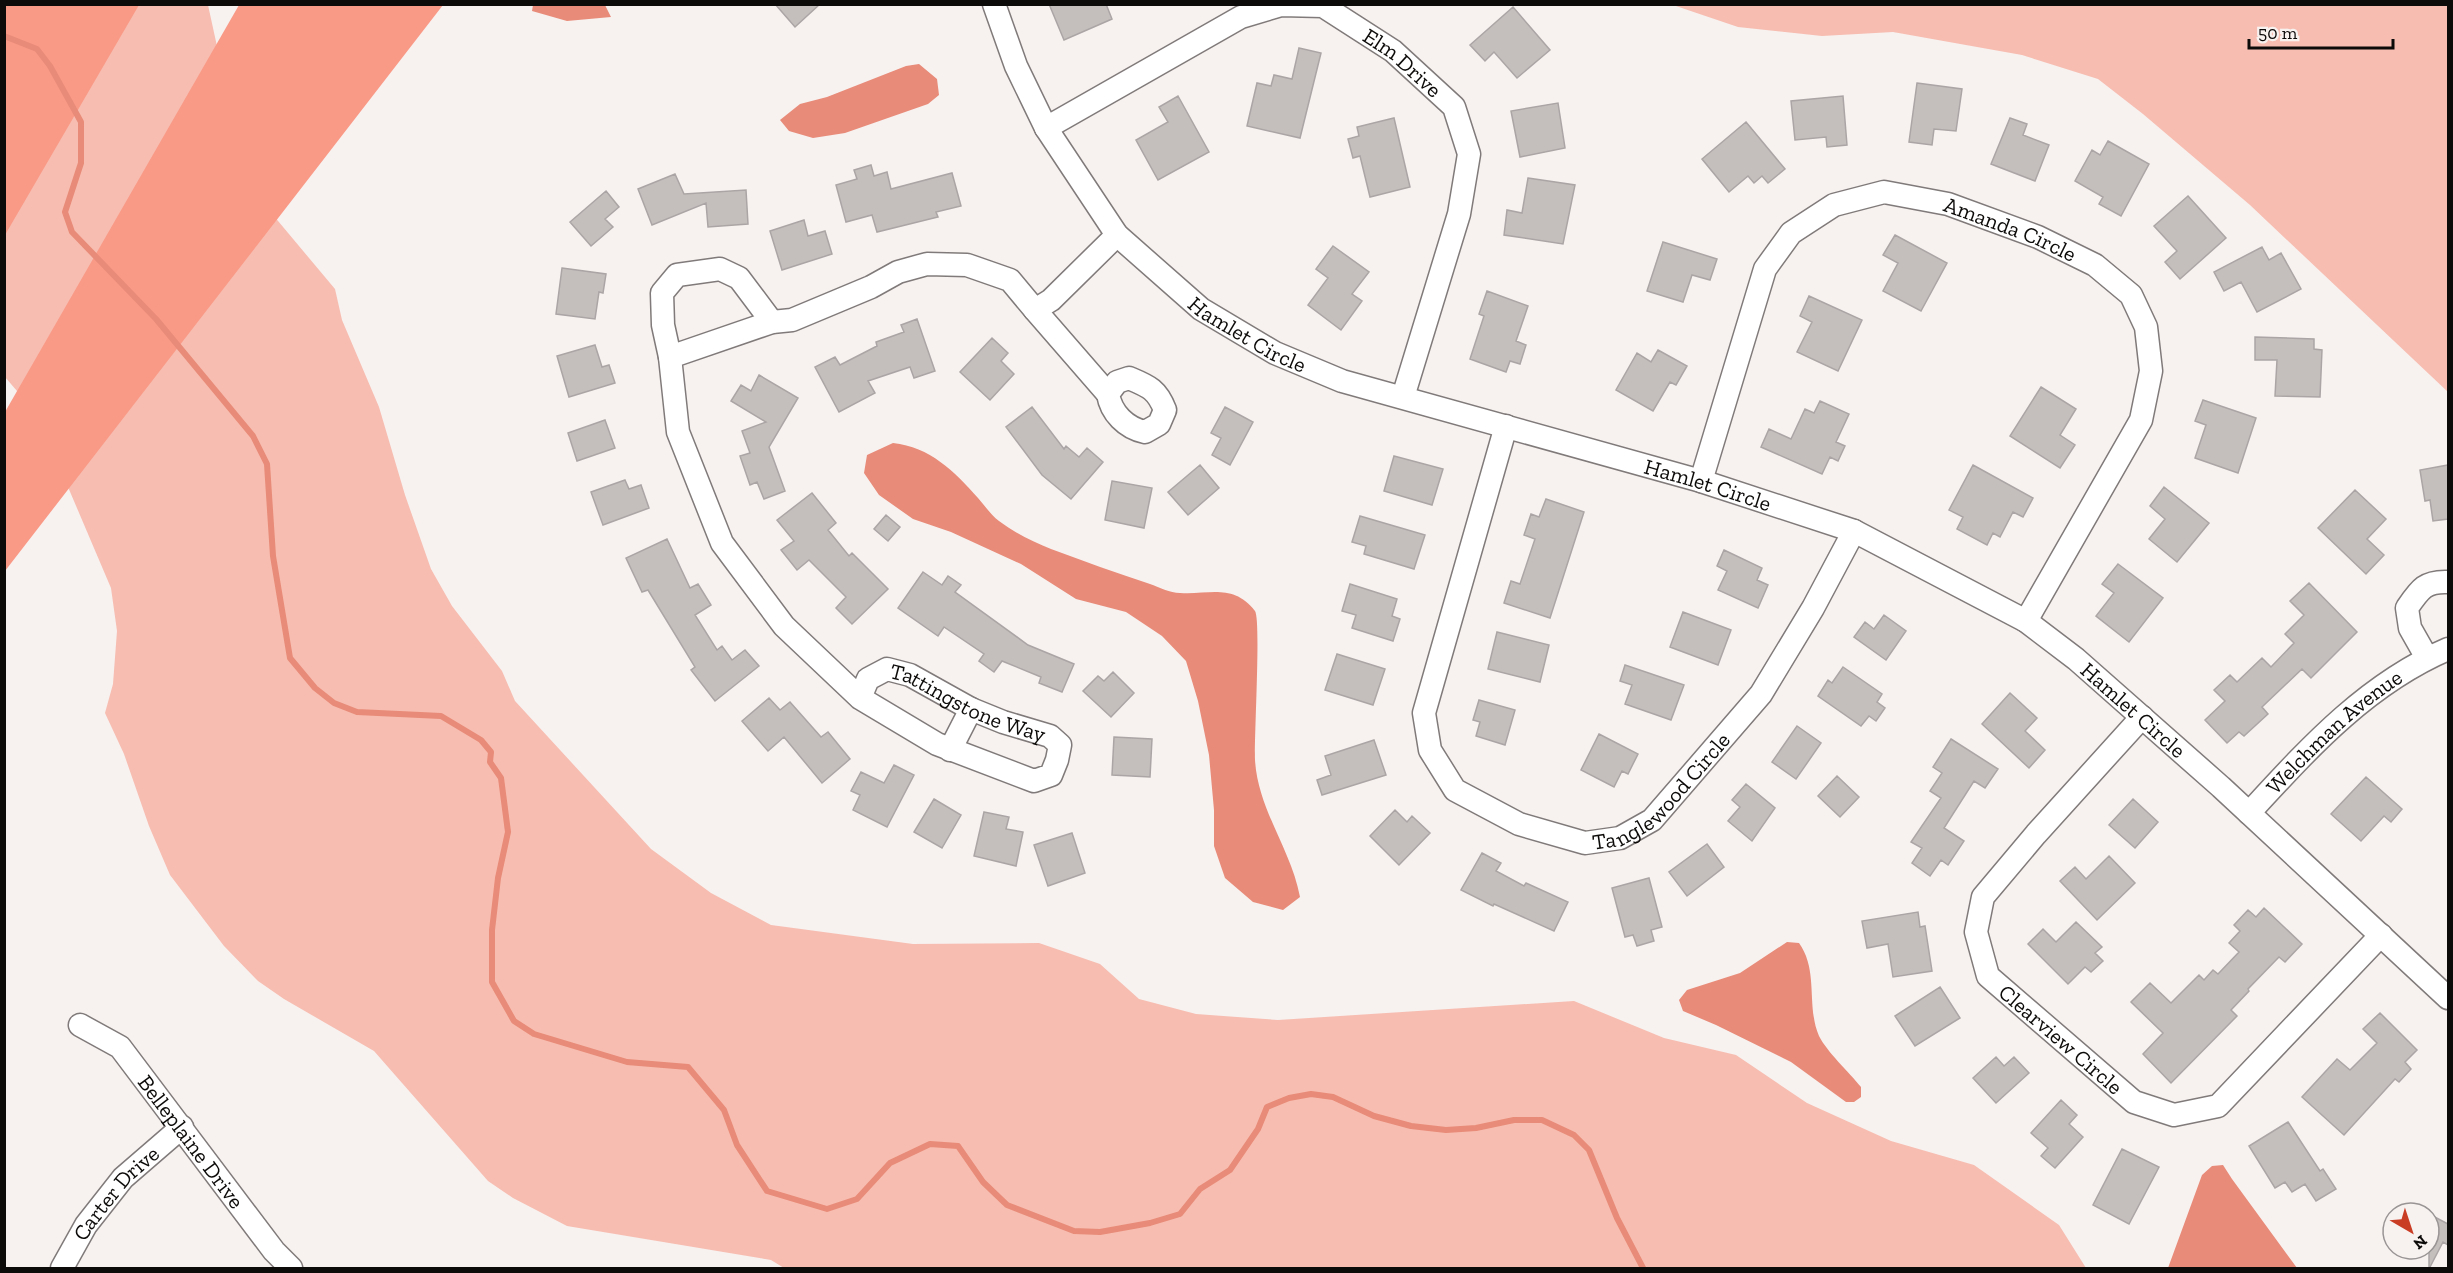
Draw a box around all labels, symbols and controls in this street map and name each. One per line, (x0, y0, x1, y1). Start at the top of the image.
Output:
scale bar (2249, 12, 2393, 50)
street label: Elm Drive (1358, 22, 1447, 103)
text: 50 m (2258, 22, 2298, 44)
street label: Amanda Circle (1940, 191, 2081, 268)
street label: Hamlet Circle (1182, 291, 1310, 378)
street label: Hamlet Circle (1641, 453, 1775, 517)
street label: Tattingstone Way (887, 657, 1049, 748)
street label: Hamlet Circle (2075, 657, 2191, 764)
street label: Welchman Avenue (2260, 664, 2407, 800)
street label: Tanglewood Circle (1590, 727, 1736, 856)
street label: Clearview Circle (1993, 978, 2128, 1100)
street label: Belleplaine Drive (132, 1070, 250, 1214)
street label: Carter Drive (67, 1140, 165, 1245)
north arrow (2381, 1201, 2441, 1261)
text: N (2409, 1231, 2431, 1253)

